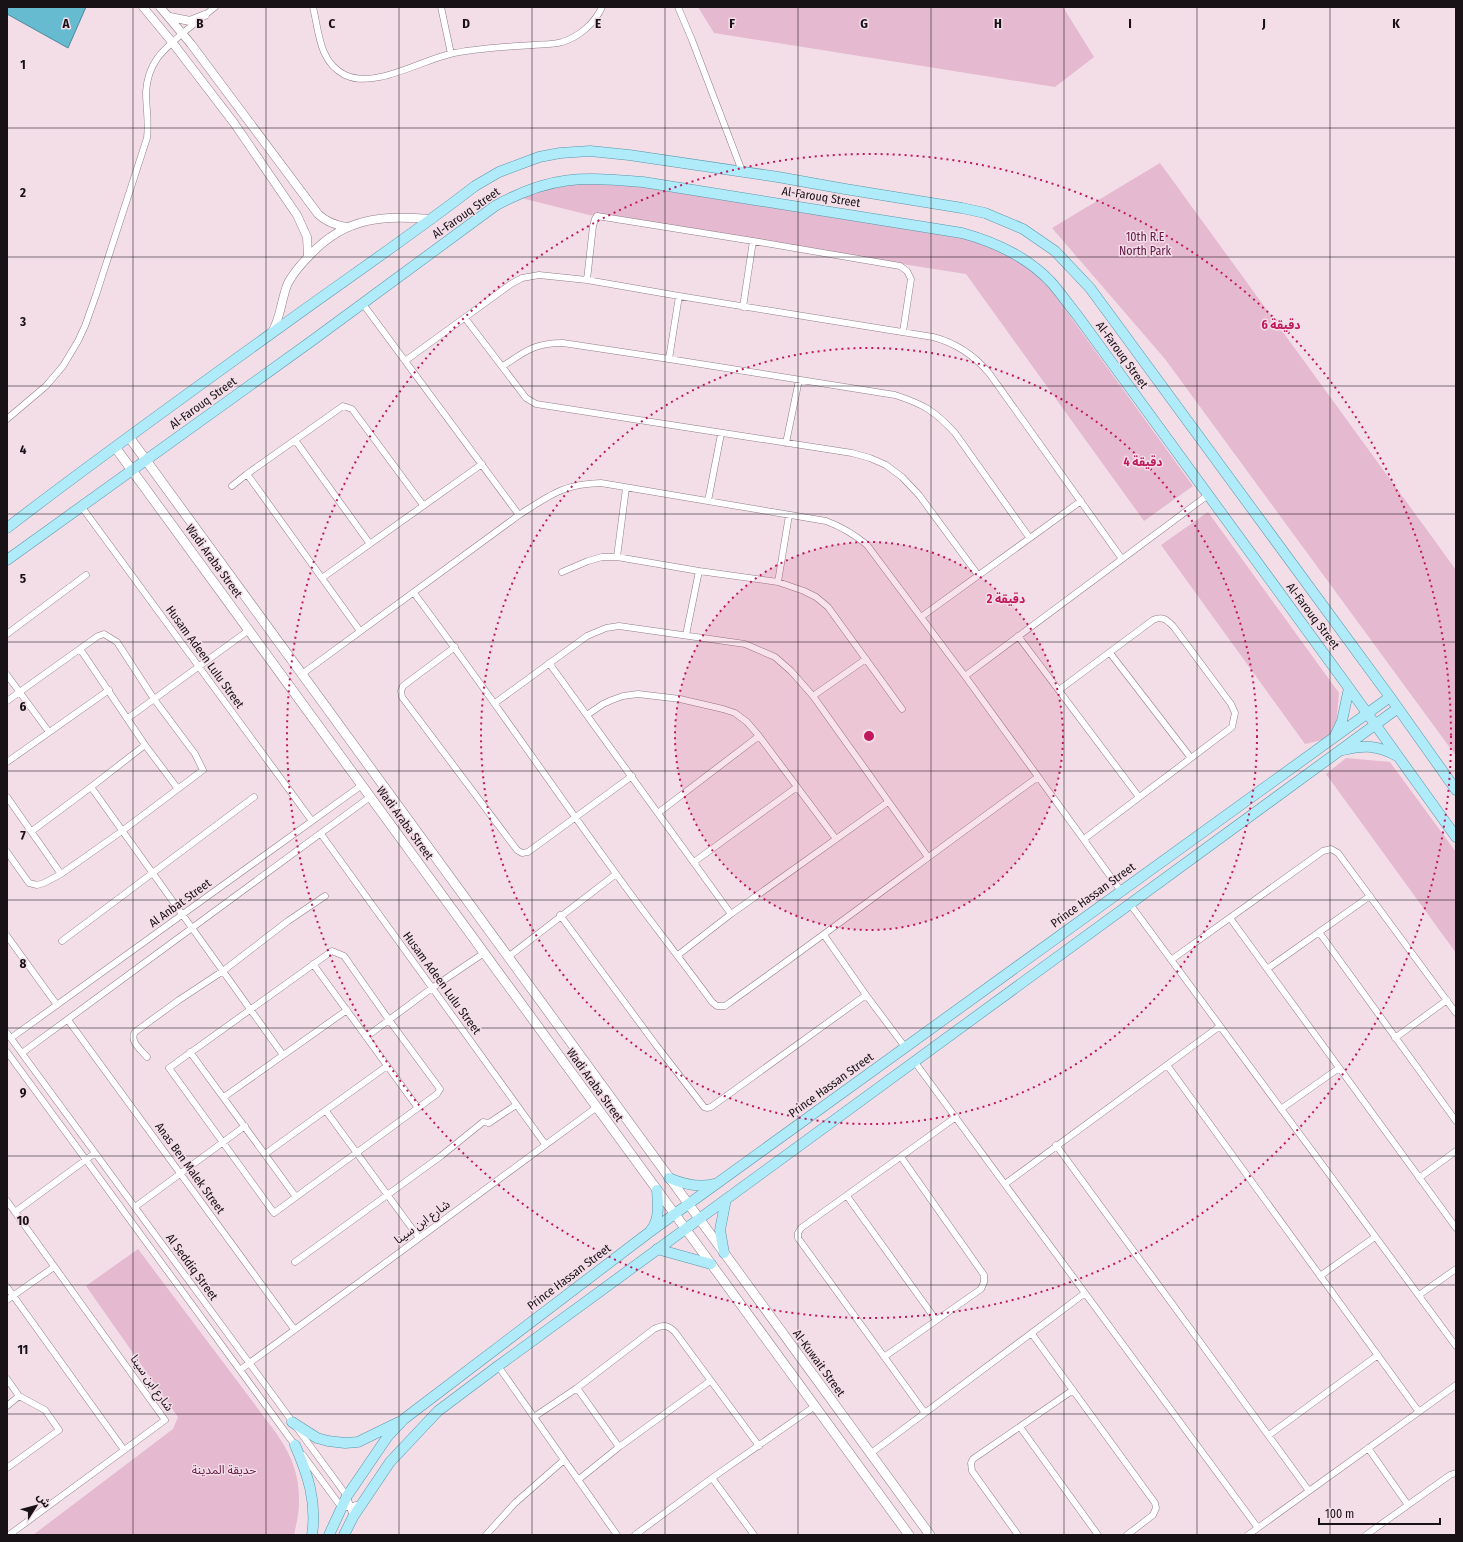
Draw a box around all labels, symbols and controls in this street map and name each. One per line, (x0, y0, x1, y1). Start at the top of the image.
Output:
text: A (61, 16, 70, 31)
text: B (196, 16, 204, 31)
text: C (329, 16, 336, 31)
text: D (462, 16, 470, 31)
text: E (595, 16, 601, 31)
text: F (729, 16, 735, 31)
text: G (860, 16, 868, 31)
text: H (994, 16, 1002, 31)
text: I (1128, 16, 1132, 31)
text: J (1261, 16, 1266, 31)
text: K (1392, 16, 1400, 31)
text: 1 (20, 57, 26, 72)
street label: Al-Farouq Street (429, 184, 503, 242)
street label: Al-Farouq Street (781, 184, 861, 210)
text: 2 (19, 185, 26, 200)
park label: 10th R.E North Park (1119, 230, 1171, 258)
text: 3 (19, 314, 26, 329)
text: 6 دقيقة (1262, 318, 1300, 332)
street label: Al-Farouq Street (1093, 319, 1151, 391)
street label: Al-Farouq Street (167, 374, 239, 432)
text: 4 (20, 442, 27, 457)
text: 4 دقيقة (1124, 455, 1162, 469)
street label: Wadi Araba Street (183, 522, 245, 600)
text: 5 (20, 571, 26, 586)
street label: Al-Farouq Street (1284, 580, 1343, 652)
text: 2 دقيقة (986, 592, 1025, 606)
street label: Husam Adeen Lulu Street (163, 603, 247, 711)
text: 6 (20, 699, 27, 714)
centre of rings (862, 729, 876, 743)
street label: Wadi Araba Street (374, 784, 436, 862)
text: 7 (20, 828, 26, 843)
street label: Prince Hassan Street (1048, 860, 1138, 930)
street label: Al Anbat Street (146, 876, 214, 930)
street label: Husam Adeen Lulu Street (400, 929, 484, 1037)
text: 8 (20, 956, 27, 971)
street label: Wadi Araba Street (564, 1046, 626, 1124)
street label: Prince Hassan Street (786, 1050, 876, 1120)
text: 9 (20, 1085, 27, 1100)
street label: Anas Ben Malek Street (152, 1120, 228, 1216)
street label: شارع ابن سينا (391, 1197, 454, 1248)
text: 10 (17, 1213, 29, 1228)
street label: Al Seddiq Street (163, 1231, 221, 1303)
street label: Prince Hassan Street (525, 1241, 614, 1313)
street label: Al-Kuwait Street (790, 1327, 848, 1399)
text: 11 (18, 1342, 28, 1357)
street label: شارع ابن سينا (126, 1352, 176, 1415)
park label: حديقة المدينة (192, 1463, 256, 1477)
north arrow (16, 1486, 56, 1526)
text: ش (34, 1490, 53, 1510)
scale bar (1319, 1500, 1440, 1526)
text: 100 m (1325, 1507, 1354, 1521)

